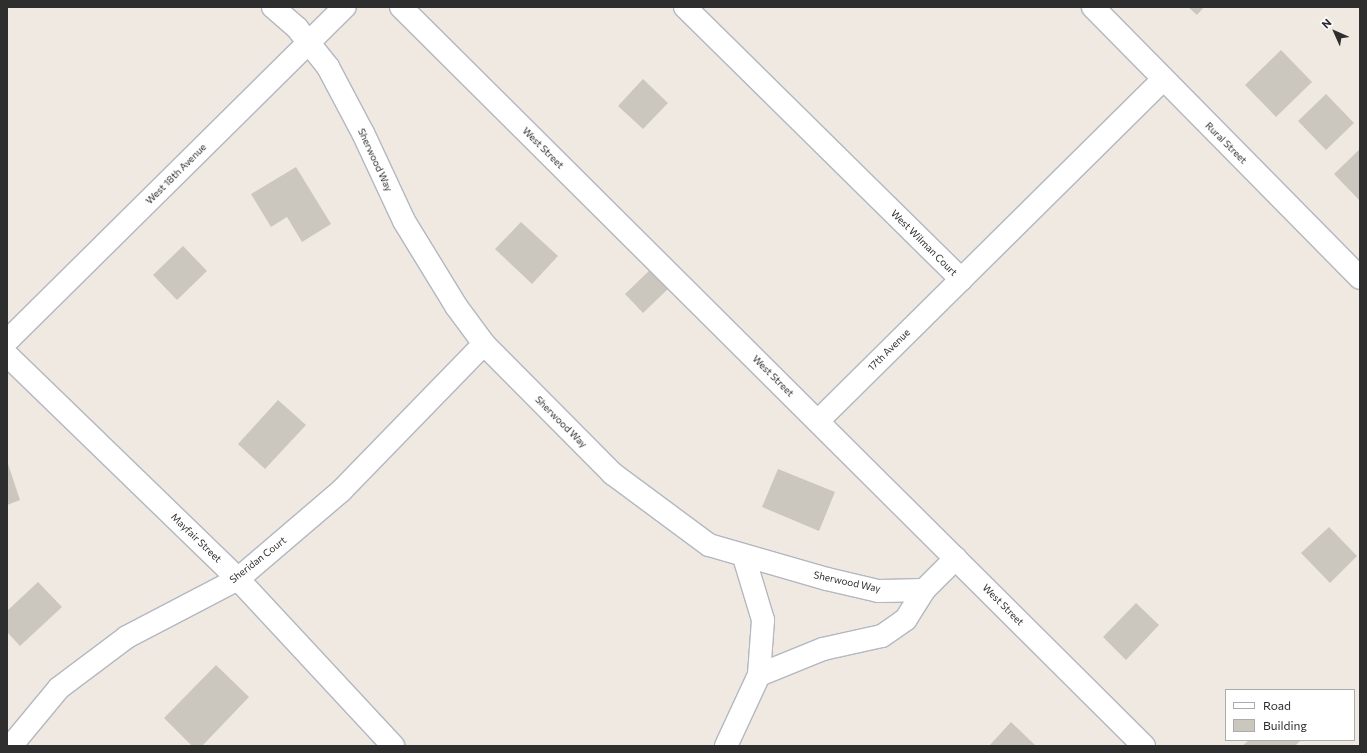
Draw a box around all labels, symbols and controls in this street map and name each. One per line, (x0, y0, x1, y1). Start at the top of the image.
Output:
north arrow (1315, 12, 1355, 52)
text: N (1319, 16, 1334, 31)
street label: Rural Street (1203, 120, 1249, 166)
street label: West Street (520, 125, 566, 171)
street label: Sherwood Way (355, 127, 395, 193)
street label: West 18th Avenue (143, 141, 209, 207)
street label: West Wilman Court (888, 207, 960, 279)
street label: 17th Avenue (865, 326, 913, 374)
street label: West Street (750, 353, 796, 399)
street label: Sherwood Way (533, 394, 589, 450)
street label: Mayfair Street (168, 511, 224, 565)
street label: Sheridan Court (227, 534, 289, 586)
street label: Sherwood Way (812, 569, 882, 595)
street label: West Street (980, 582, 1026, 628)
legend (1225, 689, 1355, 741)
text: Road (1263, 698, 1291, 712)
text: Building (1263, 718, 1307, 732)

